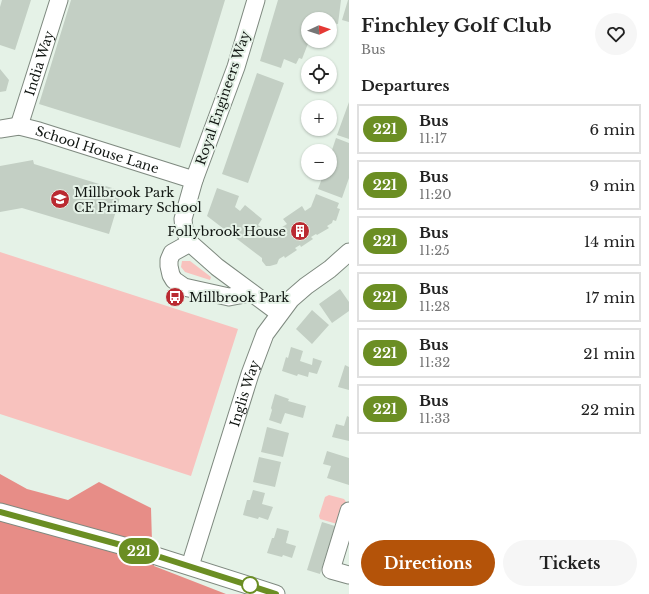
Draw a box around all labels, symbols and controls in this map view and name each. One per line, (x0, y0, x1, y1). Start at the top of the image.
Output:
north arrow (301, 12, 337, 48)
map controls (301, 12, 337, 180)
button: heart (595, 13, 637, 55)
text: Finchley Golf Club (361, 14, 551, 37)
street label: India Way (21, 28, 57, 98)
street label: Royal Engineers Way (192, 28, 254, 167)
text: Bus (361, 41, 386, 58)
button: locate (301, 56, 337, 92)
text: Departures (361, 76, 450, 95)
button: + (301, 100, 337, 136)
text: Bus (419, 111, 449, 130)
text: 221 (373, 120, 397, 138)
text: 6 min (590, 120, 635, 139)
street label: School House Lane (34, 122, 161, 177)
text: 11:17 (419, 130, 447, 147)
button: − (301, 144, 337, 180)
text: Bus (419, 167, 449, 186)
text: 221 (373, 176, 397, 194)
text: 9 min (590, 176, 635, 195)
place label: Millbrook Park CE Primary School (74, 184, 202, 216)
text: 11:20 (419, 186, 452, 203)
school or university icon: Millbrook Park CE Primary School (49, 188, 71, 210)
building icon: Follybrook House (289, 220, 311, 242)
place label: Follybrook House (167, 223, 286, 240)
text: Bus (419, 223, 449, 242)
text: 221 (373, 232, 397, 250)
text: 14 min (584, 232, 635, 251)
text: 11:25 (419, 242, 450, 259)
text: Bus (419, 279, 449, 298)
bus stop icon: Millbrook Park (164, 286, 186, 308)
text: 221 (373, 288, 397, 306)
text: 17 min (585, 288, 635, 307)
place label: Millbrook Park (189, 289, 289, 306)
text: 11:28 (419, 298, 450, 315)
text: Bus (419, 335, 449, 354)
text: 221 (373, 344, 397, 362)
text: 21 min (583, 344, 635, 363)
text: 11:32 (419, 354, 450, 371)
street label: Inglis Way (226, 357, 263, 429)
text: Bus (419, 391, 449, 410)
text: 221 (373, 400, 397, 418)
text: 22 min (581, 400, 635, 419)
text: 11:33 (419, 410, 450, 427)
line badge: 221 (116, 538, 162, 564)
button: Directions (361, 540, 495, 586)
button: Tickets (503, 540, 637, 586)
text: 221 (127, 542, 151, 560)
unlabelled marker (241, 576, 259, 594)

